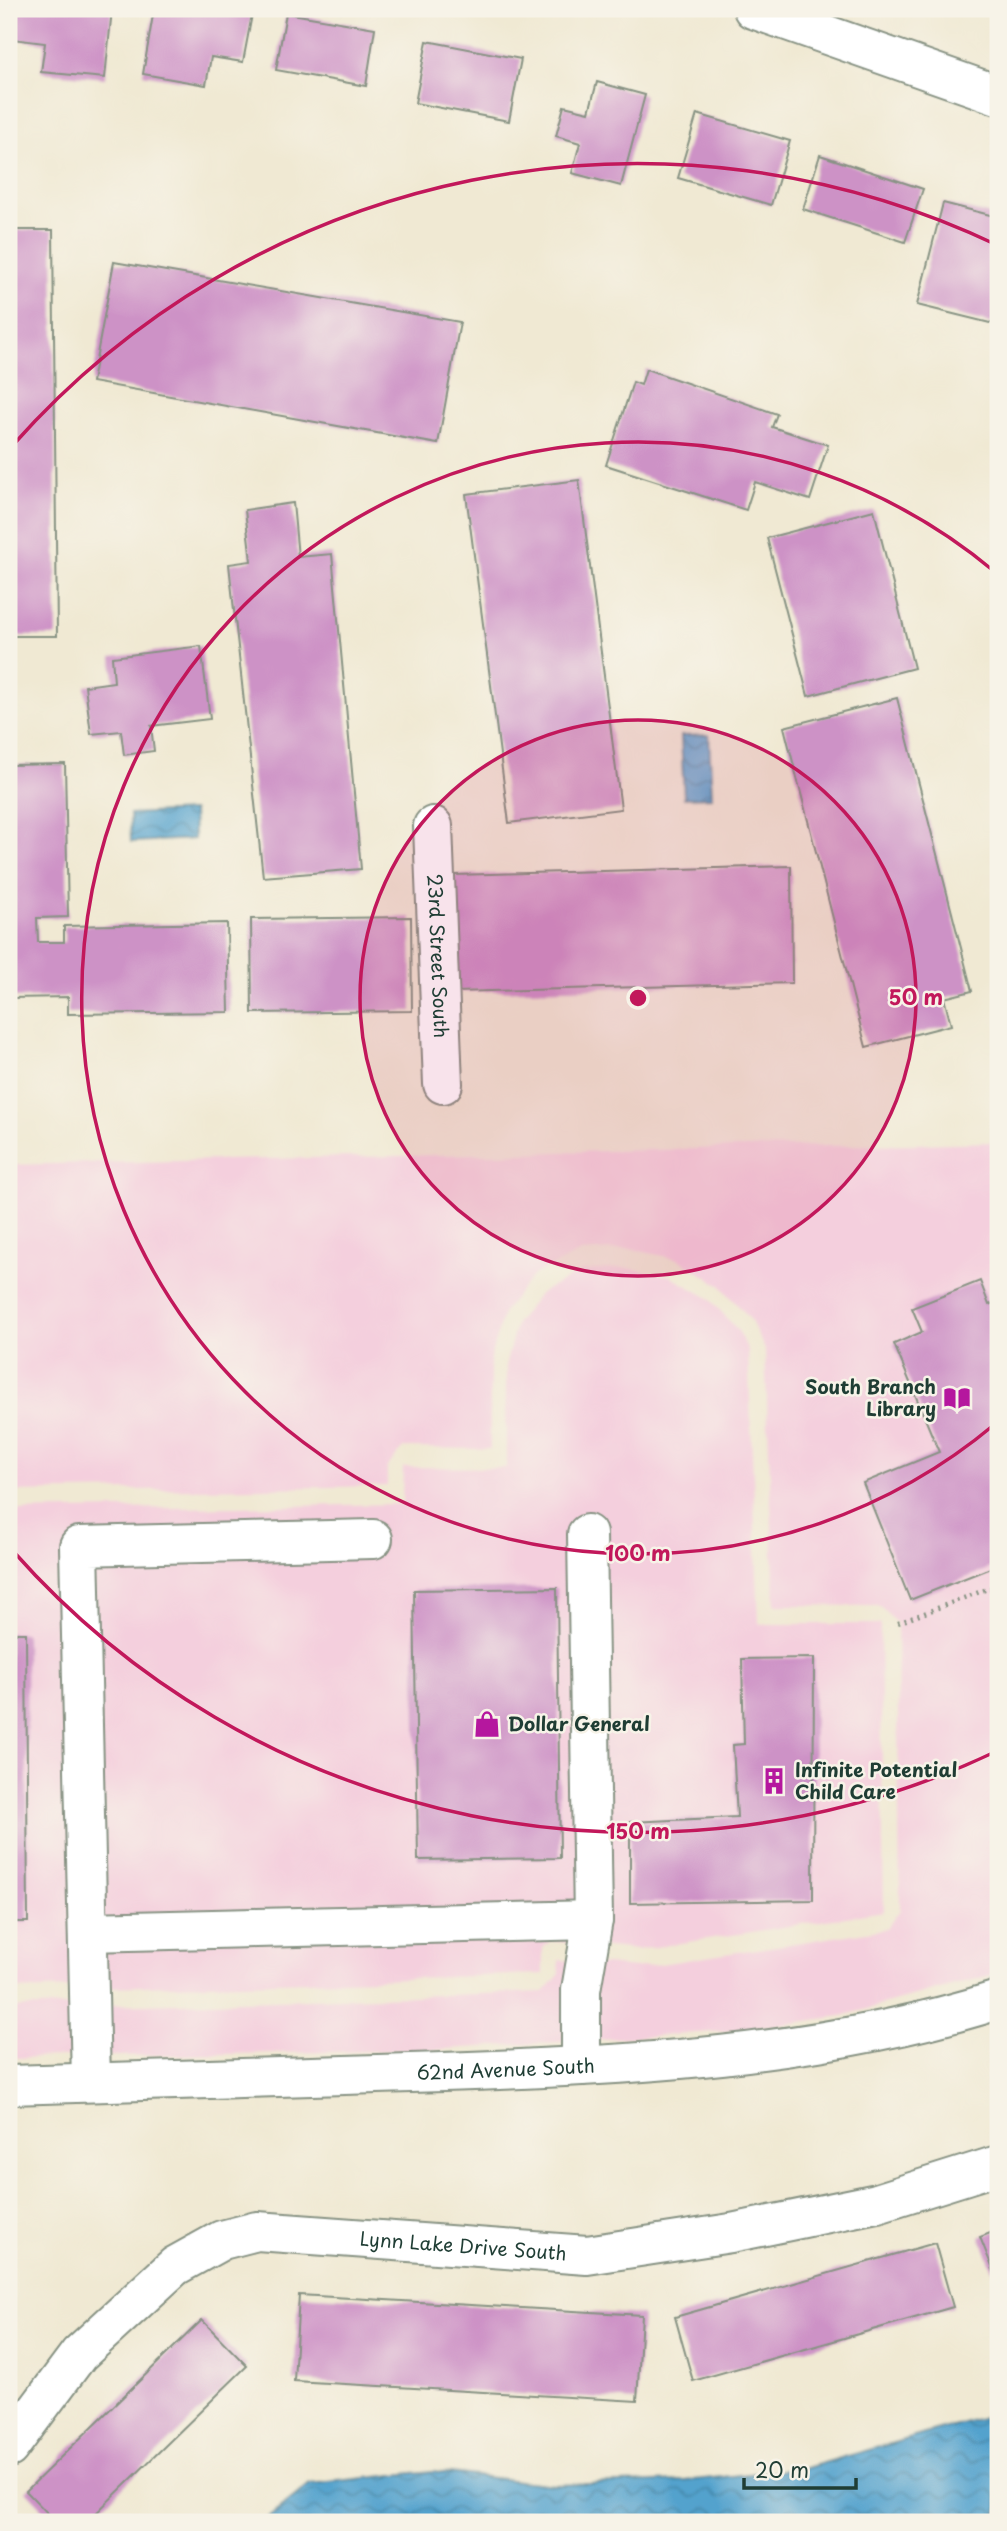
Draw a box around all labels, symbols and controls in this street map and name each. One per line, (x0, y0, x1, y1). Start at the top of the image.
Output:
street label: 23rd Street South (422, 873, 456, 1038)
text: 50 m (889, 980, 943, 1012)
centre of rings (626, 986, 650, 1010)
place label: South Branch Library (805, 1372, 936, 1422)
library icon: South Branch Library (942, 1383, 972, 1413)
text: 100 m (605, 1536, 671, 1568)
shop icon: Dollar General (472, 1709, 502, 1739)
place label: Dollar General (508, 1709, 650, 1737)
place label: Infinite Potential Child Care (795, 1755, 957, 1805)
building icon: Infinite Potential Child Care (759, 1766, 789, 1796)
text: 150 m (606, 1814, 670, 1846)
street label: 62nd Avenue South (416, 2050, 595, 2086)
street label: Lynn Lake Drive South (359, 2224, 568, 2266)
scale bar (744, 2447, 856, 2491)
text: 20 m (755, 2453, 809, 2485)

